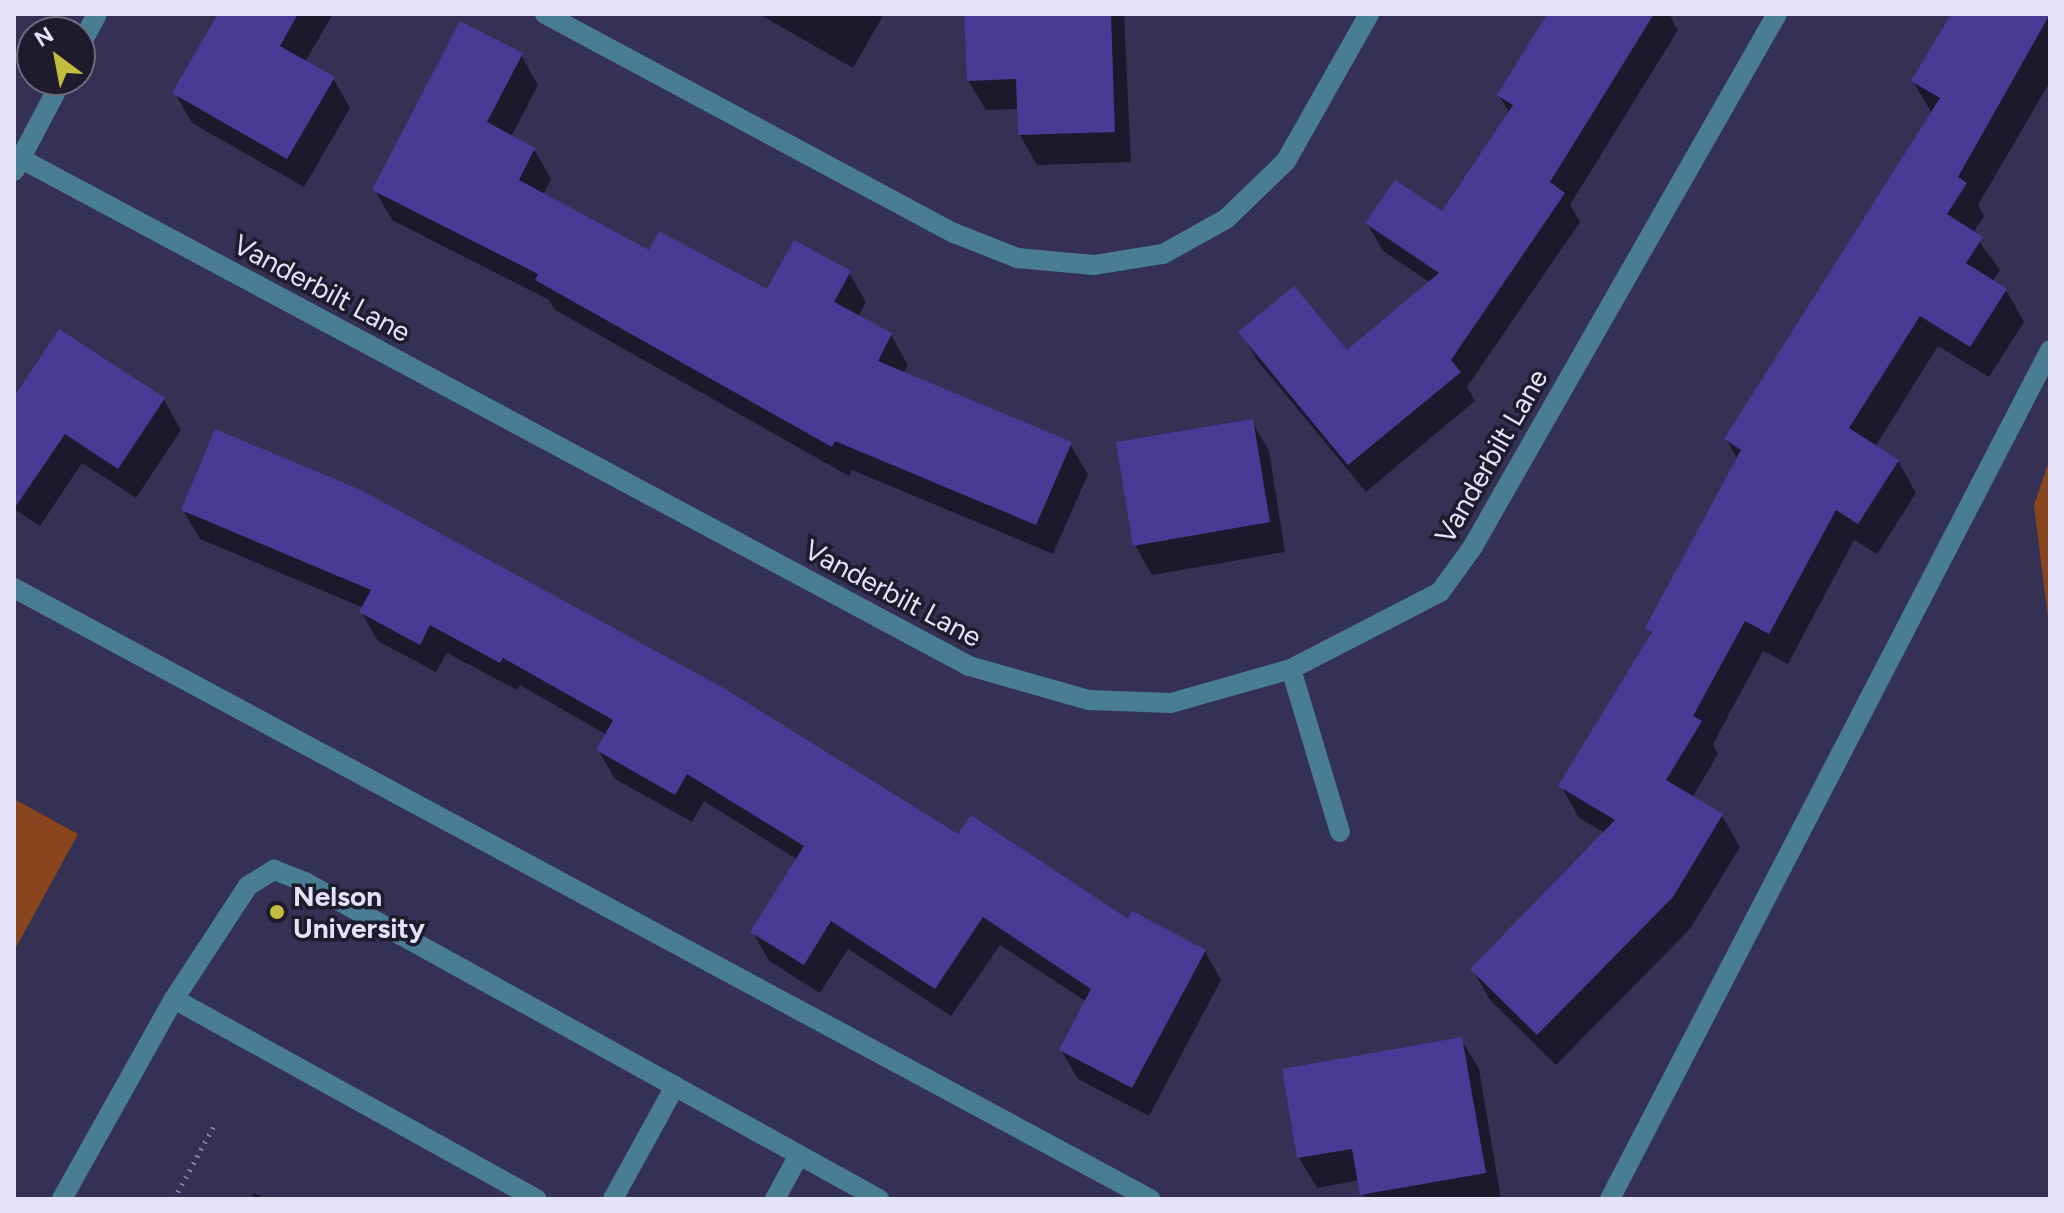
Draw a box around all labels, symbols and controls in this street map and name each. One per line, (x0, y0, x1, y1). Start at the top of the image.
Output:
north arrow (16, 16, 96, 96)
text: N (30, 21, 58, 53)
street label: Vanderbilt Lane (228, 227, 416, 349)
street label: Vanderbilt Lane (1428, 363, 1554, 549)
street label: Vanderbilt Lane (799, 532, 987, 654)
place label: Nelson University (293, 879, 425, 945)
marker: Nelson University (268, 903, 286, 921)

